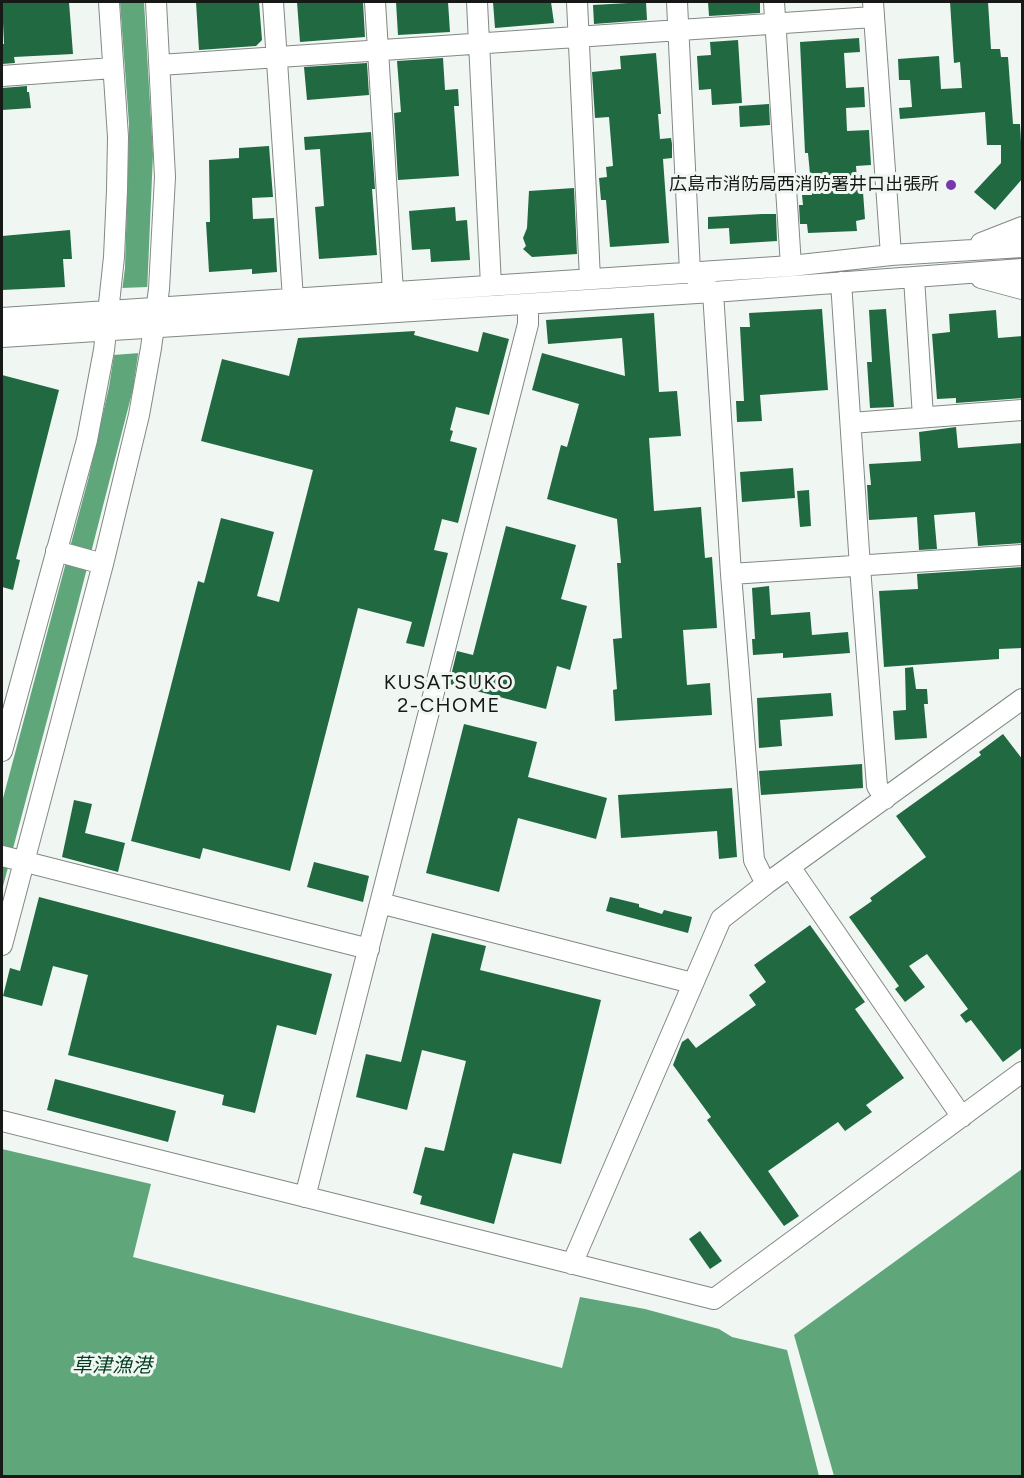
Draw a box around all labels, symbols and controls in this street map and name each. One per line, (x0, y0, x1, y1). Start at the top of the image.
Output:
place label: 広島市消防局西消防署井口出張所 (669, 174, 939, 196)
marker: 広島市消防局西消防署井口出張所 (944, 178, 958, 192)
district label: KUSATSUKO 2-CHOME (384, 671, 514, 718)
water label: 草津漁港 (72, 1354, 152, 1378)

